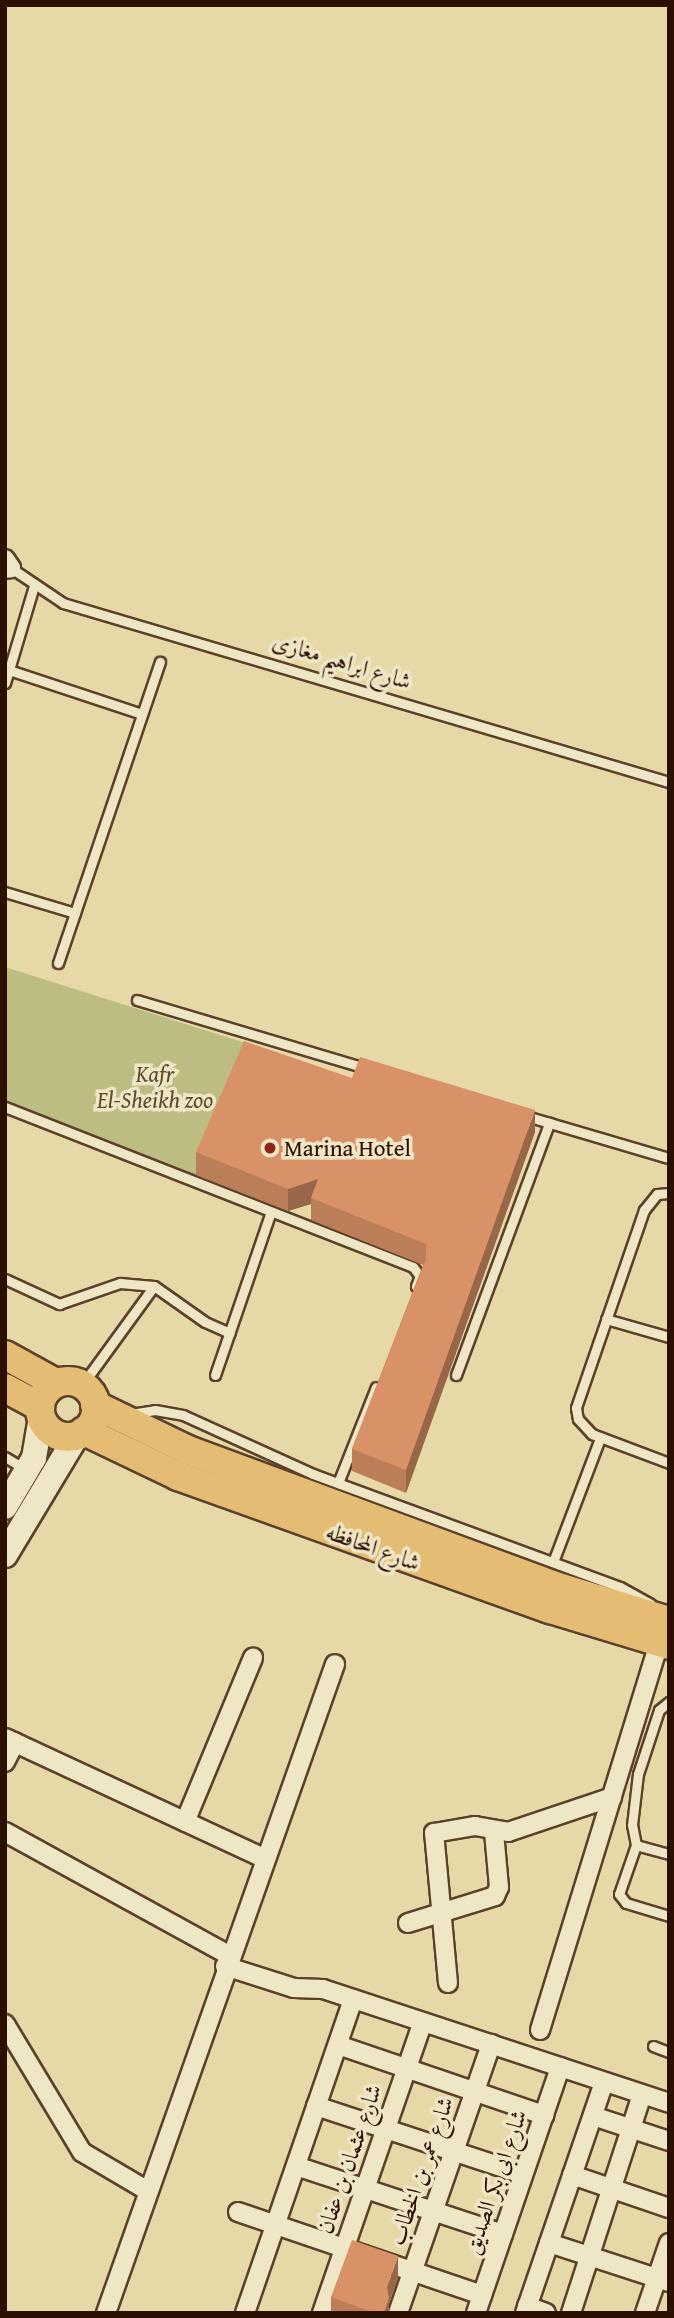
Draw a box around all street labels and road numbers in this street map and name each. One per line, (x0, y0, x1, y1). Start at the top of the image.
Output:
street label: شارع ابراهيم مغازى (269, 627, 415, 695)
street label: شارع المحافظه (322, 1517, 424, 1577)
street label: شارع عثمان بن عفان (311, 2081, 387, 2237)
street label: شارع عمر بن الخطاب (383, 2093, 459, 2249)
street label: شارع ابى بكر الصديق (457, 2106, 533, 2258)

